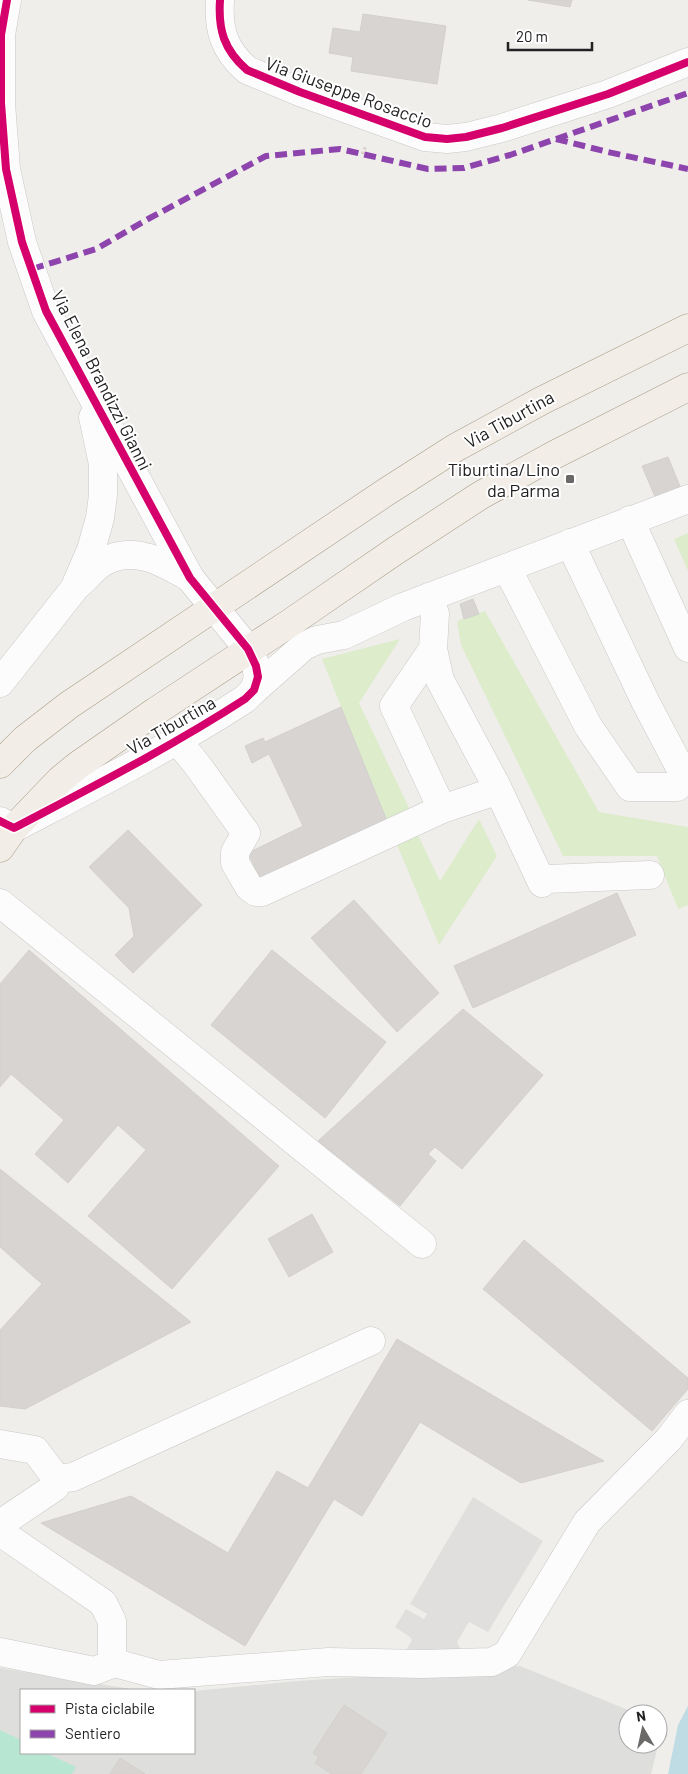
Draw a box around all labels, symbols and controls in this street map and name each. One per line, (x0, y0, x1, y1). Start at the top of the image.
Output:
scale bar (508, 20, 592, 52)
text: 20 m (516, 27, 548, 45)
street label: Via Giuseppe Rosaccio (262, 52, 436, 132)
street label: Via Elena Brandizzi Gianni (47, 286, 157, 474)
street label: Via Tiburtina (460, 385, 558, 453)
place label: Tiburtina/Lino da Parma (448, 458, 560, 501)
marker: Tiburtina/Lino da Parma (564, 473, 576, 485)
street label: Via Tiburtina (123, 691, 219, 759)
legend (20, 1689, 195, 1754)
text: Pista ciclabile (65, 1699, 155, 1717)
north arrow (618, 1704, 668, 1754)
text: N (635, 1707, 647, 1725)
text: Sentiero (65, 1724, 121, 1742)

